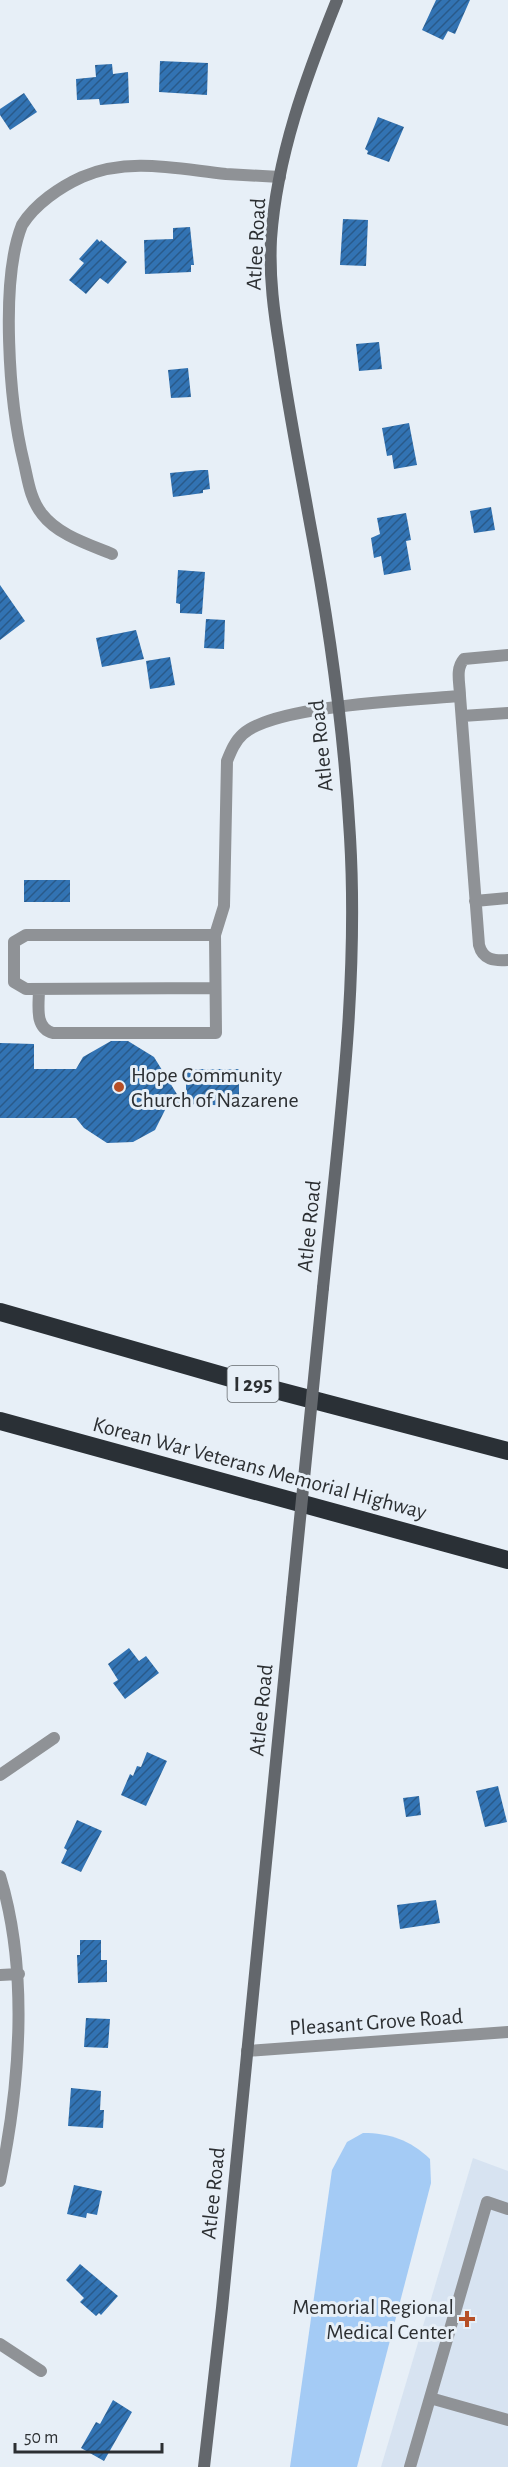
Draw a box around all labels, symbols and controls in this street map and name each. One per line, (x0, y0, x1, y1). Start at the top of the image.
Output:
street label: Atlee Road (243, 197, 269, 291)
street label: Atlee Road (305, 699, 337, 793)
place label: Hope Community Church of Nazarene (131, 1064, 299, 1111)
marker: Hope Community Church of Nazarene (112, 1080, 126, 1094)
street label: Atlee Road (293, 1179, 325, 1273)
road number: I 295 (228, 1366, 278, 1402)
street label: Korean War Veterans Memorial Highway (90, 1413, 430, 1523)
street label: Atlee Road (245, 1663, 277, 1757)
street label: Pleasant Grove Road (288, 2005, 464, 2039)
street label: Atlee Road (197, 2146, 229, 2240)
place label: Memorial Regional Medical Center (292, 2296, 454, 2343)
marker: Memorial Regional Medical Center (458, 2310, 476, 2328)
scale bar (15, 2416, 162, 2454)
text: 50 m (24, 2429, 58, 2447)

